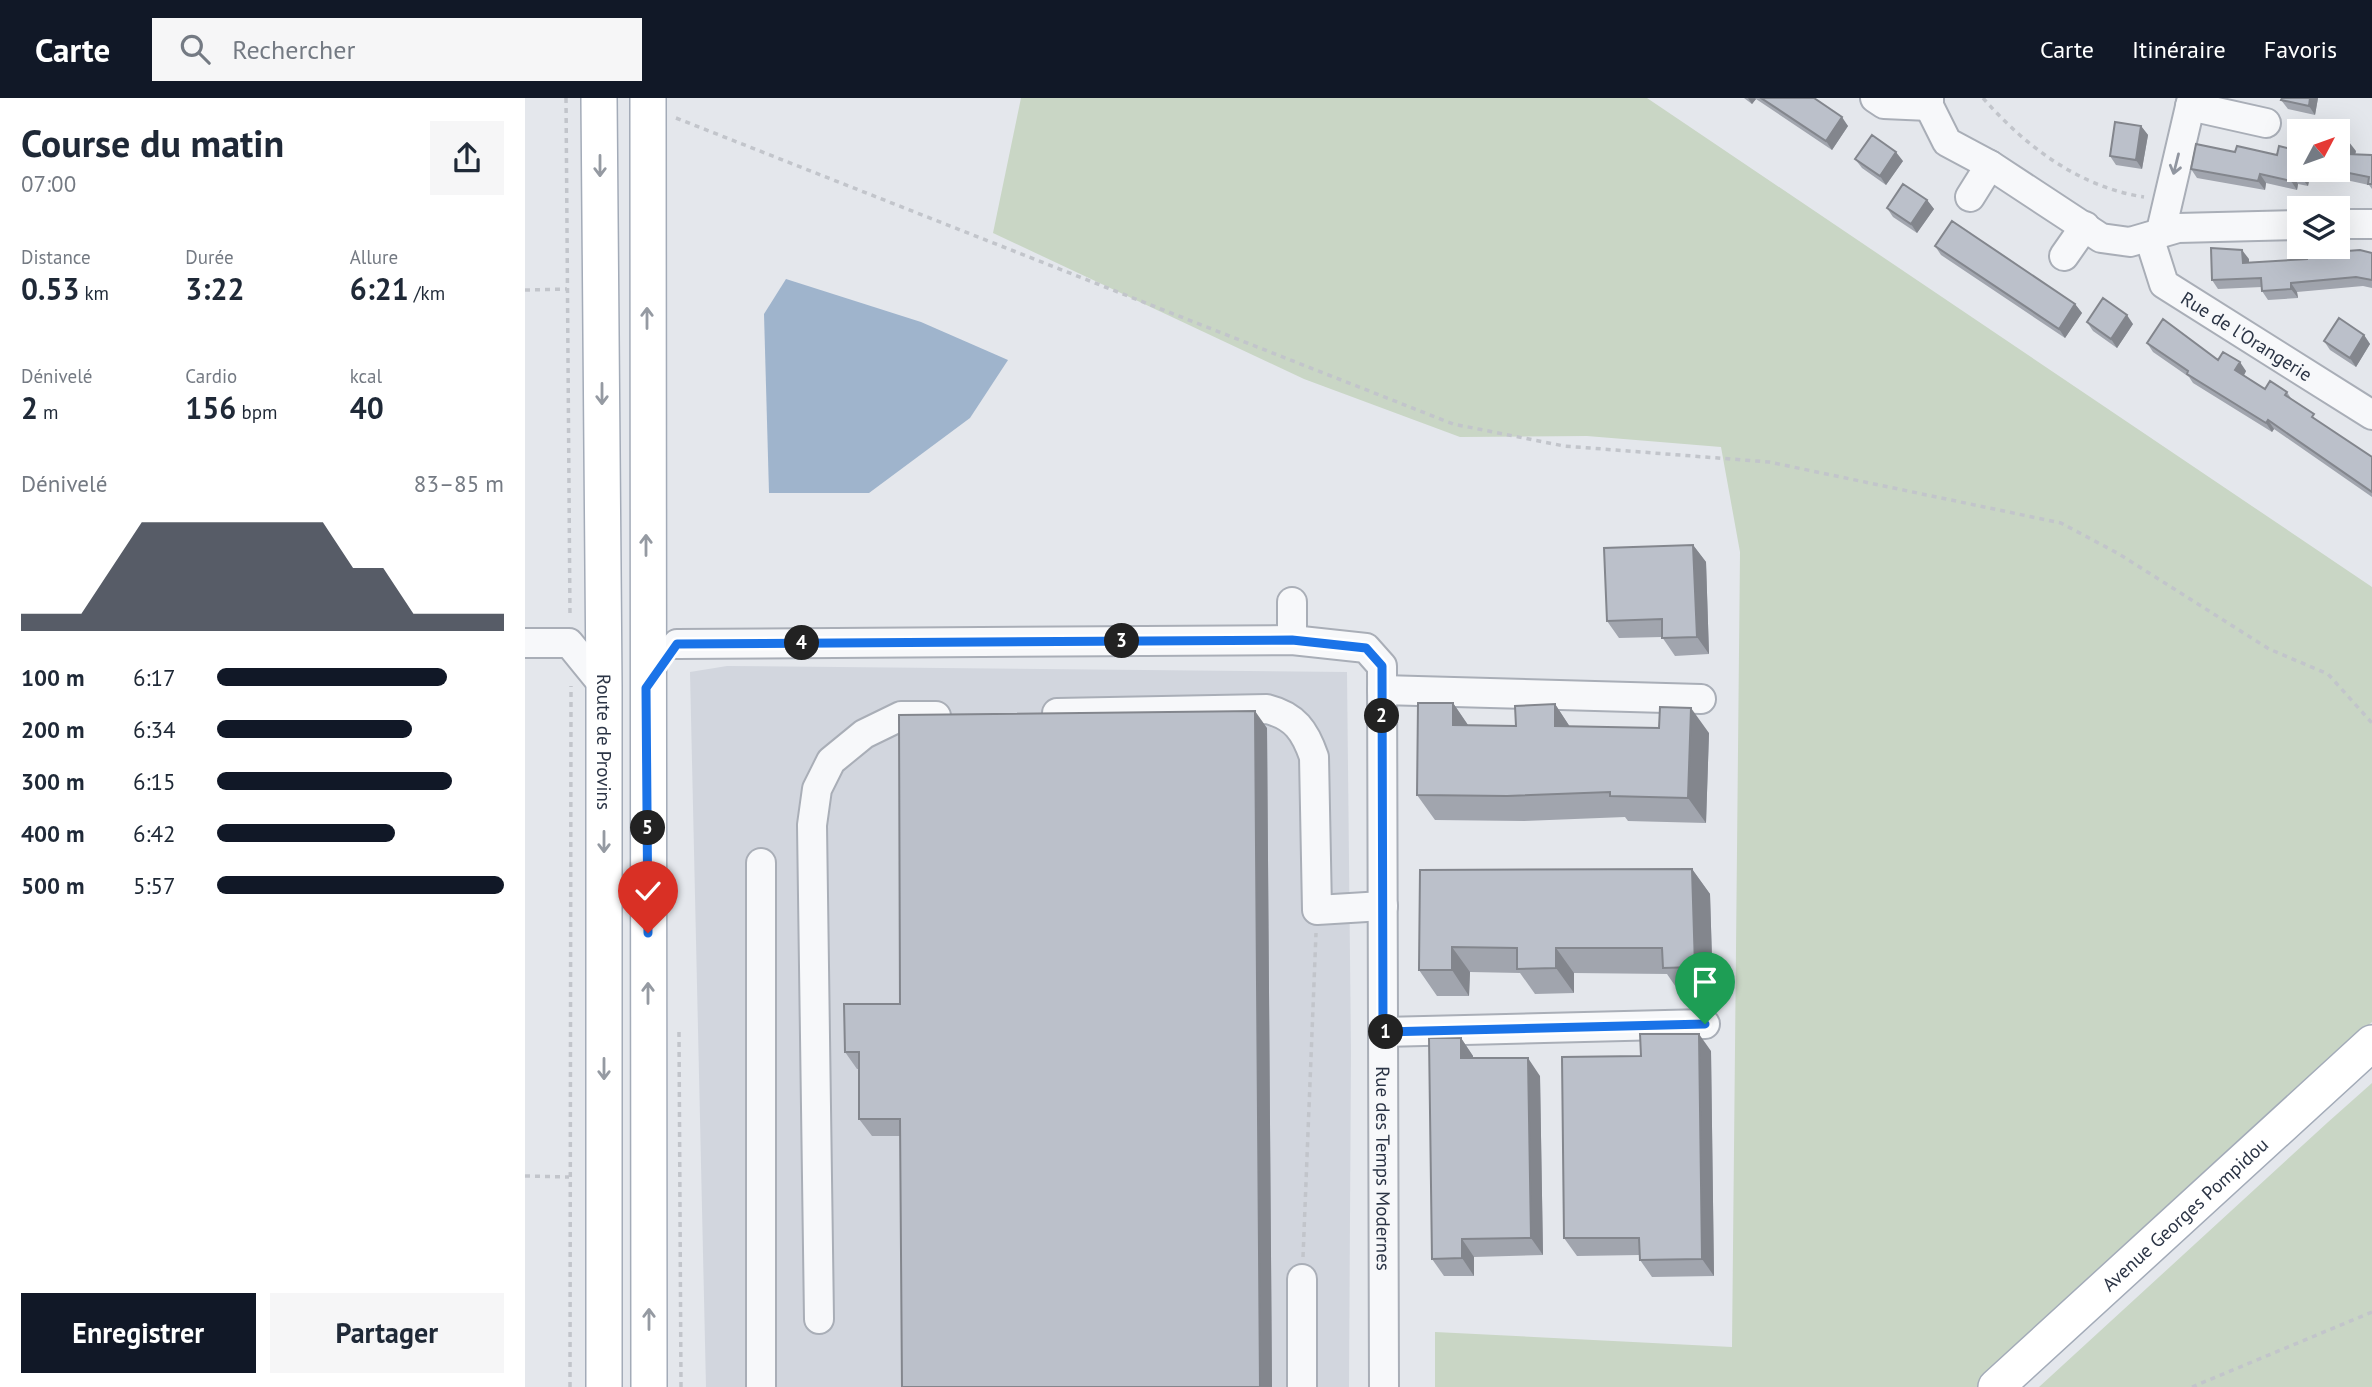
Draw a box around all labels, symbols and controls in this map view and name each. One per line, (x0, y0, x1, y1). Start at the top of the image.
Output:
search box (152, 18, 642, 81)
text: Carte (35, 28, 110, 71)
icon: search (176, 30, 214, 68)
text: Rechercher (232, 33, 355, 66)
text: Carte (2040, 34, 2094, 65)
text: Itinéraire (2132, 34, 2226, 65)
text: Favoris (2264, 34, 2337, 65)
text: Course du matin (21, 118, 284, 167)
north arrow (2287, 119, 2350, 182)
map controls (2287, 119, 2350, 259)
button: share (430, 121, 504, 195)
one-way arrow (2169, 152, 2182, 175)
one-way arrow (593, 154, 607, 177)
text: 07:00 (21, 169, 76, 198)
button: layers (2287, 196, 2350, 259)
text: Distance (21, 245, 91, 269)
text: Durée (185, 245, 234, 269)
text: Allure (350, 245, 398, 269)
text: 0.53 (21, 269, 79, 308)
text: 3:22 (185, 269, 244, 308)
text: 6:21 (350, 269, 409, 308)
text: km (79, 281, 109, 305)
text: /km (409, 281, 445, 305)
street label: Rue de l'Orangerie (2177, 286, 2317, 386)
one-way arrow (640, 307, 654, 330)
text: Dénivelé (21, 364, 92, 388)
text: Cardio (185, 364, 237, 388)
text: kcal (350, 364, 382, 388)
one-way arrow (595, 382, 609, 405)
text: 2 (21, 388, 38, 427)
text: 156 (185, 388, 236, 427)
text: 40 (350, 388, 384, 427)
text: m (38, 400, 59, 424)
text: bpm (236, 400, 277, 424)
text: Dénivelé (21, 469, 107, 498)
text: 83–85 m (414, 469, 504, 498)
one-way arrow (639, 534, 653, 557)
pin: 3 (1105, 624, 1139, 658)
pin: 4 (785, 626, 819, 660)
text: 3 (1116, 628, 1127, 652)
text: 4 (796, 630, 807, 654)
text: 100 m (21, 663, 84, 692)
text: 6:17 (133, 663, 176, 692)
street label: Route de Provins (592, 674, 616, 810)
pin: 2 (1365, 698, 1399, 734)
text: 2 (1376, 703, 1387, 727)
text: 200 m (21, 715, 84, 744)
text: 6:34 (133, 715, 176, 744)
text: 300 m (21, 767, 84, 796)
text: 6:15 (133, 767, 176, 796)
pin: 5 (631, 810, 665, 846)
text: 5 (642, 815, 653, 839)
text: 400 m (21, 819, 84, 848)
text: 6:42 (133, 819, 176, 848)
one-way arrow (597, 830, 611, 853)
pin (618, 861, 678, 933)
text: 500 m (21, 871, 84, 900)
text: 5:57 (133, 871, 176, 900)
icon: check (629, 872, 667, 910)
pin (1675, 952, 1735, 1024)
icon: arrive (1686, 963, 1724, 1001)
one-way arrow (641, 982, 655, 1005)
pin: 1 (1369, 1014, 1403, 1049)
text: 1 (1380, 1019, 1391, 1043)
one-way arrow (597, 1057, 611, 1080)
street label: Rue des Temps Modernes (1371, 1066, 1396, 1271)
street label: Avenue Georges Pompidou (2097, 1132, 2273, 1296)
button: Enregistrer (21, 1293, 256, 1373)
button: Partager (270, 1293, 504, 1373)
one-way arrow (642, 1308, 656, 1331)

